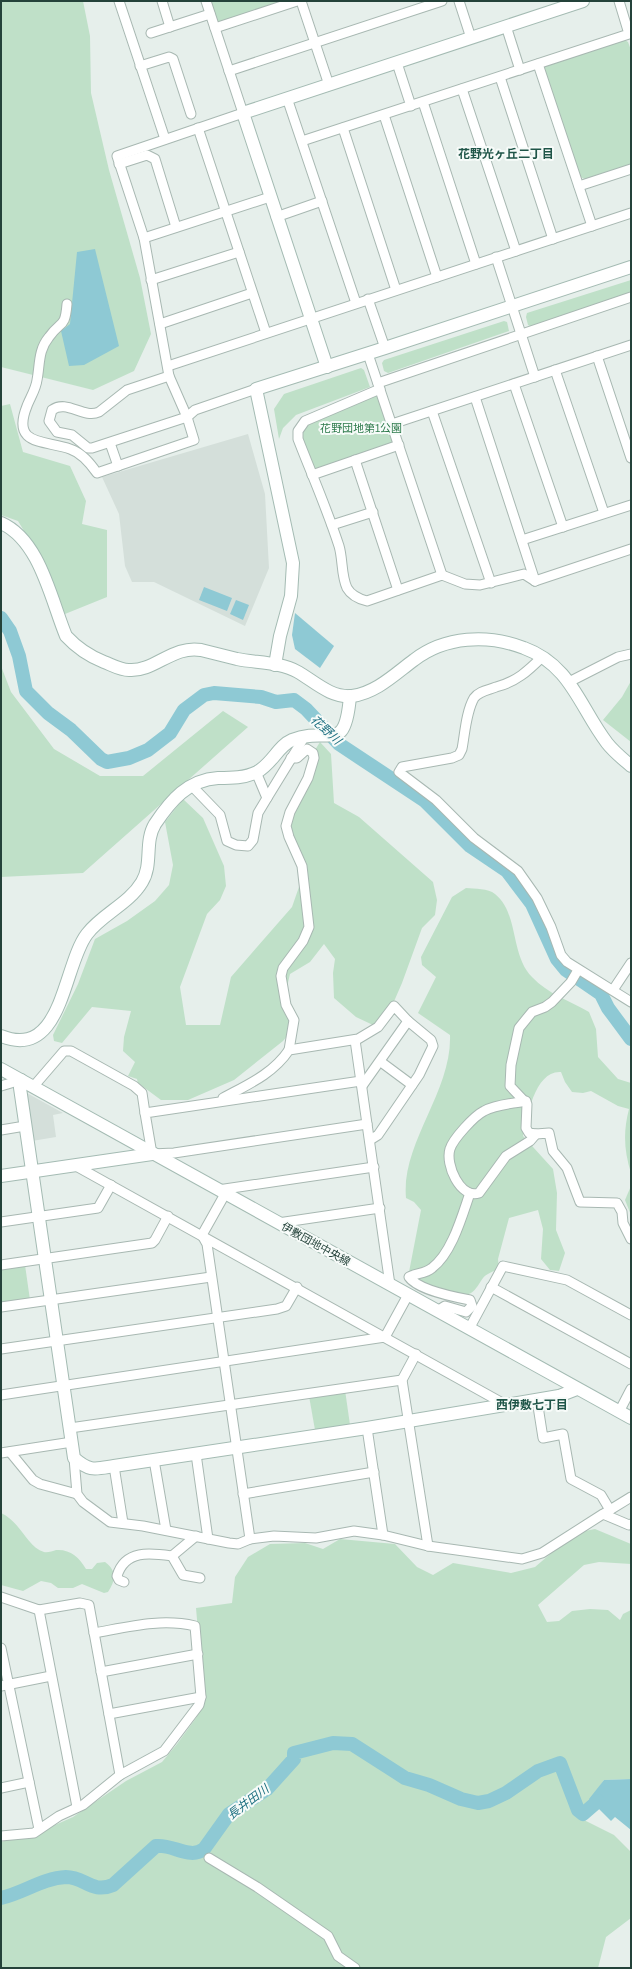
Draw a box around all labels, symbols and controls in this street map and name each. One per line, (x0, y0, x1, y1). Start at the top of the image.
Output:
district label: 花野光ヶ丘二丁目 (458, 146, 554, 162)
park label: 花野団地第1公園 (320, 421, 402, 435)
water label: 花野川 (307, 712, 346, 749)
street label: 伊敷団地中央線 (279, 1219, 353, 1269)
district label: 西伊敷七丁目 (496, 1397, 568, 1413)
water label: 長井田川 (224, 1780, 274, 1823)

